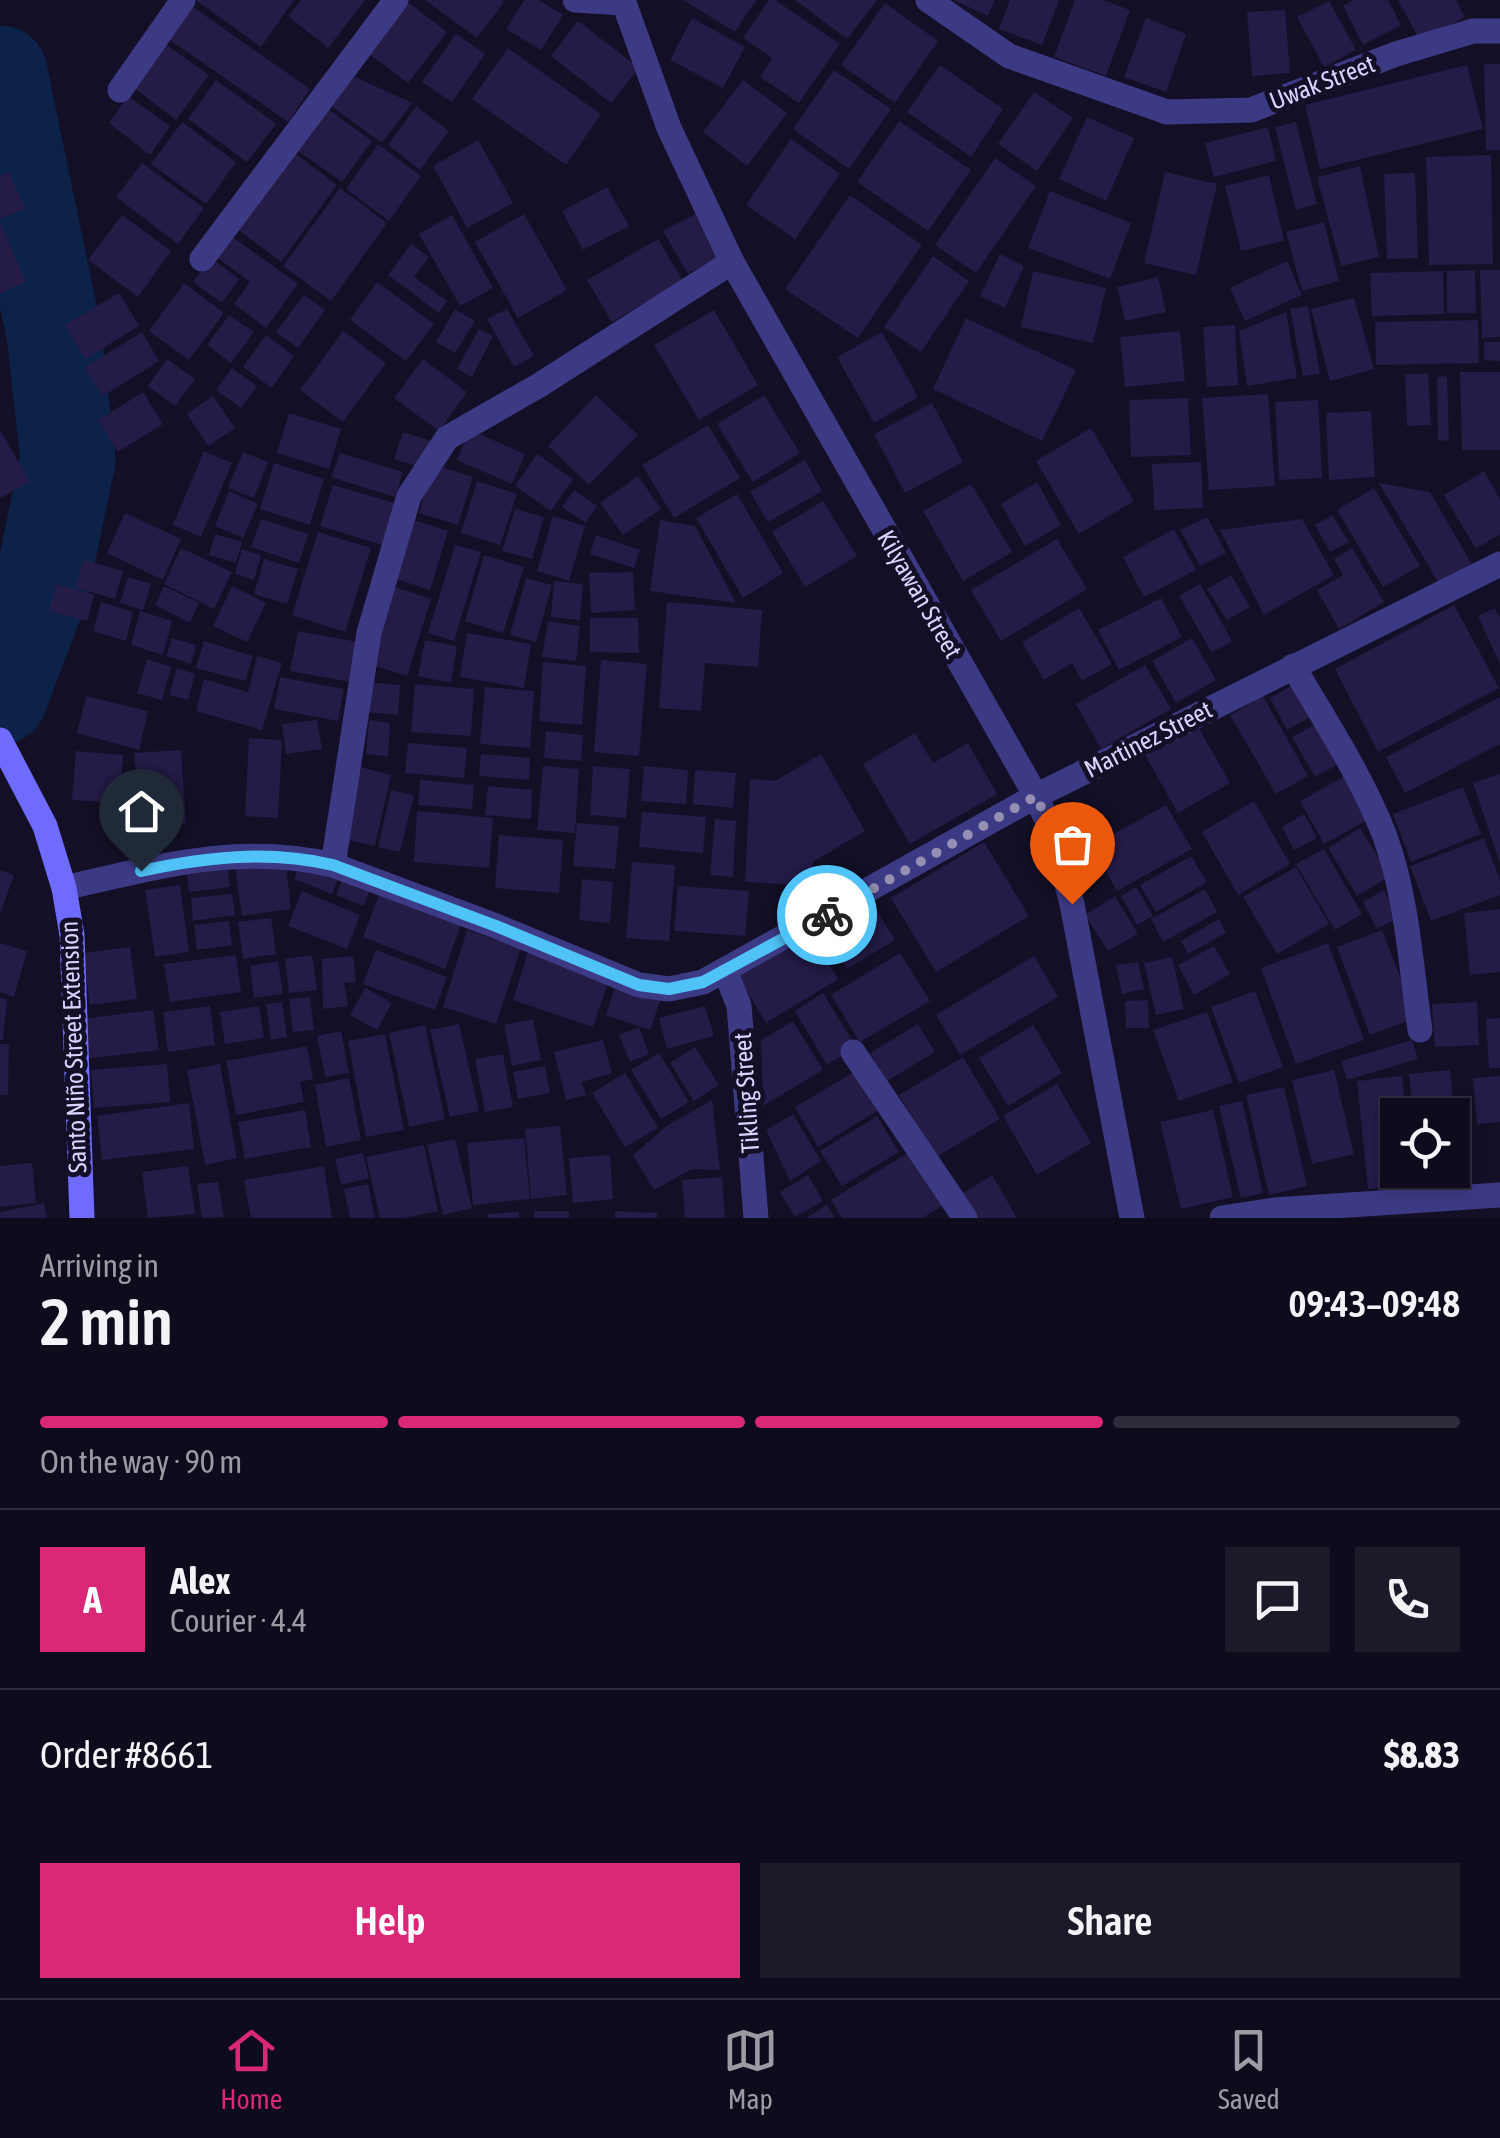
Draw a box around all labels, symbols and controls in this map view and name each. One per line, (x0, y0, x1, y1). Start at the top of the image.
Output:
street label: Uwak Street (1265, 49, 1379, 115)
street label: Kilyawan Street (872, 525, 968, 663)
street label: Martinez Street (1080, 695, 1216, 783)
pin (99, 769, 184, 872)
icon: home (114, 784, 169, 839)
pin (1030, 802, 1115, 905)
icon: bag (1045, 817, 1100, 872)
courier (777, 865, 877, 965)
icon: bike (800, 888, 855, 943)
street label: Santo Niño Street Extension (55, 921, 91, 1173)
street label: Tikling Street (728, 1032, 764, 1154)
map controls (1380, 1098, 1470, 1188)
button: locate (1380, 1098, 1470, 1188)
text: Arriving in (40, 1247, 159, 1284)
text: 09:43–09:48 (1288, 1282, 1460, 1325)
text: 2 min (40, 1284, 173, 1359)
text: On the way · 90 m (40, 1443, 242, 1480)
button: chat (1225, 1547, 1330, 1652)
button: phone (1355, 1547, 1460, 1652)
text: Alex (170, 1559, 231, 1602)
text: A (83, 1578, 102, 1621)
text: Courier · 4.4 (170, 1602, 307, 1639)
text: Order #8661 (40, 1733, 213, 1776)
text: $8.83 (1384, 1733, 1460, 1776)
button: Help (40, 1863, 740, 1978)
button: Share (760, 1863, 1460, 1978)
tab: Home (220, 2023, 282, 2115)
tab: Map (723, 2023, 778, 2115)
tab: Saved (1218, 2023, 1280, 2115)

